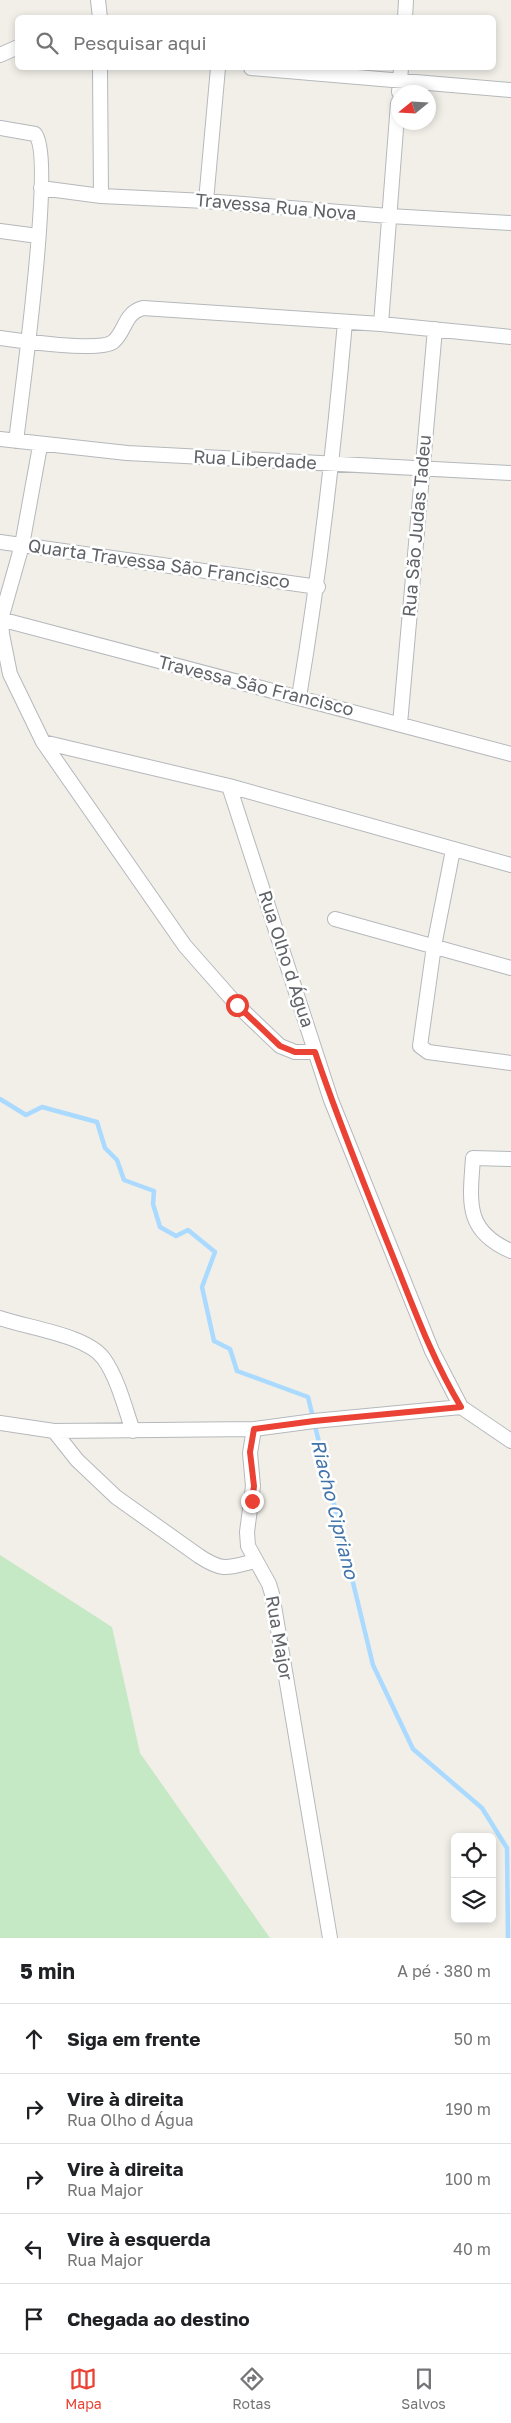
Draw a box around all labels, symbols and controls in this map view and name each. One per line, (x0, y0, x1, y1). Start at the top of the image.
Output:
search box (15, 15, 496, 70)
icon: search (33, 29, 61, 57)
text: Pesquisar aqui (73, 31, 207, 54)
north arrow (391, 85, 436, 130)
street label: Travessa Rua Nova (195, 188, 357, 224)
street label: Rua São Judas Tadeu (397, 434, 435, 618)
street label: Rua Liberdade (193, 445, 317, 473)
street label: Quarta Travessa São Francisco (27, 534, 292, 592)
street label: Travessa São Francisco (156, 650, 356, 720)
street label: Rua Olho d Água (254, 888, 319, 1030)
route start (226, 994, 249, 1017)
water label: Riacho Cipriano (307, 1437, 364, 1583)
route end (241, 1490, 264, 1513)
street label: Rua Major (262, 1594, 298, 1682)
map controls (451, 1833, 496, 1923)
button: locate (451, 1833, 496, 1878)
button: layers (451, 1878, 496, 1923)
text: 5 min (20, 1958, 75, 1984)
text: A pé · 380 m (397, 1961, 491, 1981)
icon: ahead (20, 2025, 48, 2053)
text: Siga em frente (67, 2027, 201, 2050)
text: 50 m (454, 2029, 491, 2049)
text: Vire à direita (67, 2087, 184, 2110)
icon: right (20, 2095, 48, 2123)
text: 190 m (445, 2099, 491, 2119)
text: Rua Olho d Água (67, 2110, 194, 2130)
text: Vire à direita (67, 2157, 184, 2180)
icon: right (20, 2165, 48, 2193)
text: 100 m (445, 2169, 491, 2189)
text: Rua Major (67, 2180, 143, 2200)
text: Vire à esquerda (67, 2227, 210, 2250)
icon: left (20, 2235, 48, 2263)
text: 40 m (453, 2239, 491, 2259)
text: Rua Major (67, 2250, 143, 2270)
icon: arrive (20, 2305, 48, 2333)
text: Chegada ao destino (67, 2307, 250, 2330)
tab: Mapa (65, 2365, 102, 2412)
tab: Rotas (232, 2365, 271, 2412)
tab: Salvos (401, 2365, 446, 2412)

